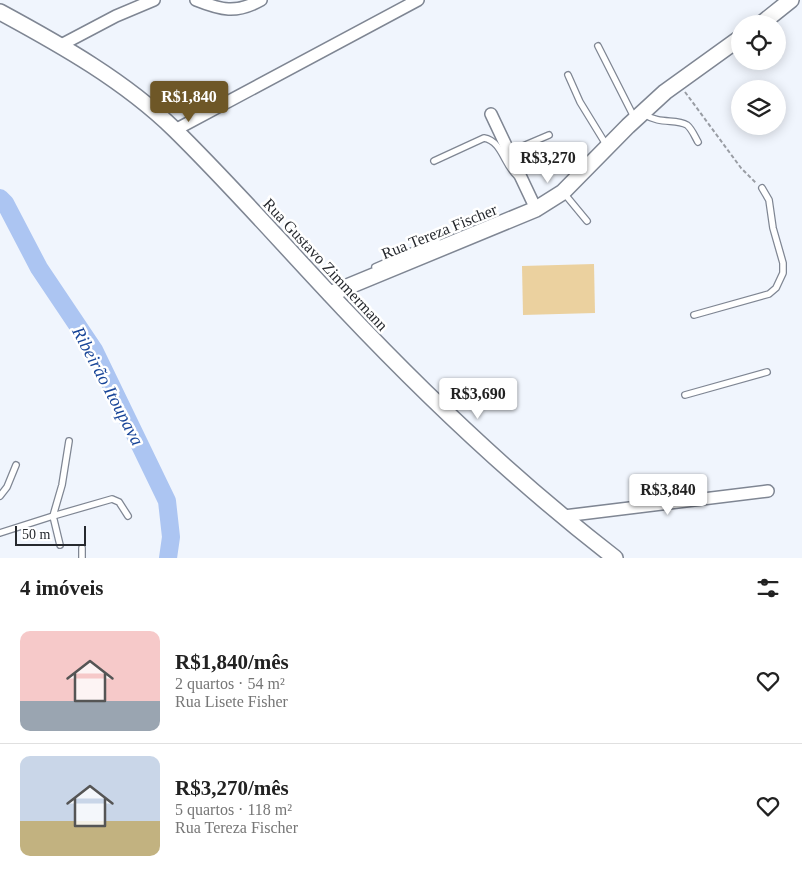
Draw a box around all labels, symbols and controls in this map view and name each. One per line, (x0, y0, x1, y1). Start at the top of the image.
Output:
map controls (731, 15, 786, 135)
button: locate (731, 15, 786, 70)
pin: R$1,840 (143, 80, 235, 123)
button: layers (731, 80, 786, 135)
text: R$1,840 (161, 88, 217, 105)
pin: R$3,270 (502, 142, 594, 184)
text: R$3,270 (520, 149, 576, 166)
street label: Rua Gustavo Zimmermann (260, 195, 391, 334)
street label: Rua Tereza Fischer (379, 200, 500, 262)
water label: Ribeirão Itoupava (68, 322, 148, 449)
pin: R$3,690 (432, 378, 524, 420)
text: R$3,690 (450, 385, 506, 402)
pin: R$3,840 (622, 474, 714, 516)
text: R$3,840 (640, 481, 696, 498)
scale bar (15, 523, 86, 546)
text: 50 m (22, 527, 50, 542)
icon: filters (754, 574, 782, 602)
text: 4 imóveis (20, 576, 103, 600)
text: R$1,840/mês (175, 650, 289, 674)
icon: home (60, 651, 120, 711)
icon: heart (754, 667, 782, 695)
text: 2 quartos · 54 m² (175, 675, 285, 692)
text: Rua Lisete Fisher (175, 693, 288, 710)
icon: home (60, 776, 120, 836)
text: R$3,270/mês (175, 776, 289, 800)
icon: heart (754, 792, 782, 820)
text: 5 quartos · 118 m² (175, 801, 292, 818)
text: Rua Tereza Fischer (175, 819, 298, 836)

